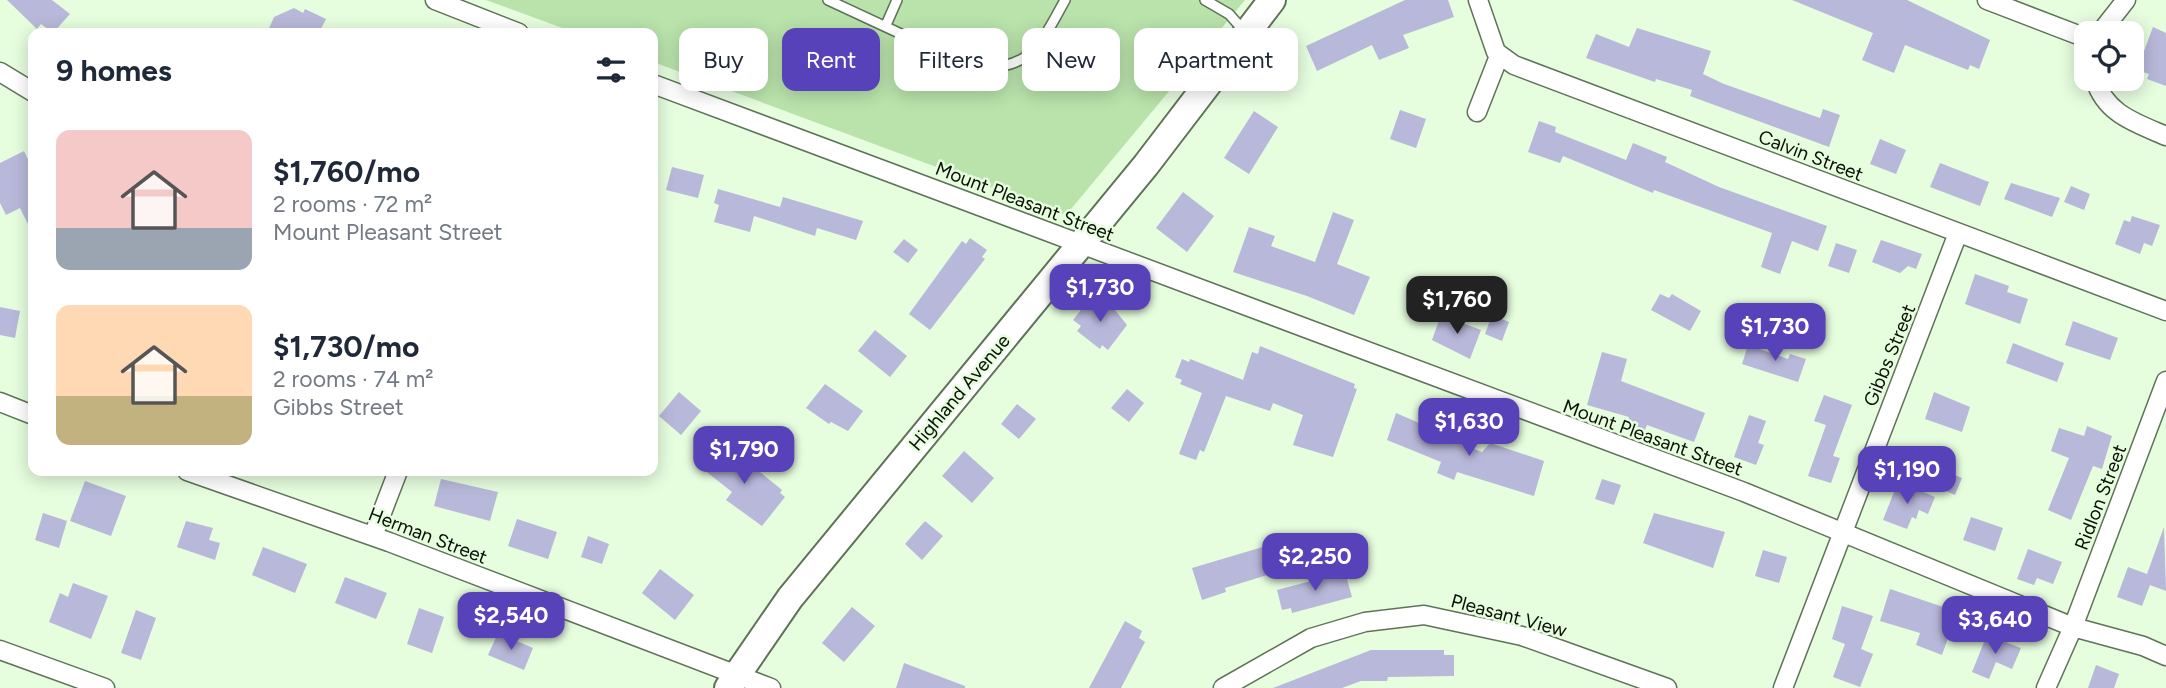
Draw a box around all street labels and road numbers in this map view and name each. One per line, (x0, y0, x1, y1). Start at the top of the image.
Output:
street label: Calvin Street (1755, 125, 1866, 186)
street label: Mount Pleasant Street (932, 157, 1117, 246)
street label: Gibbs Street (1859, 301, 1920, 410)
street label: Highland Avenue (904, 329, 1015, 455)
street label: Mount Pleasant Street (1560, 394, 1746, 481)
street label: Ridlon Street (2070, 441, 2131, 553)
street label: Herman Street (365, 502, 490, 569)
street label: Pleasant View (1448, 589, 1569, 642)

